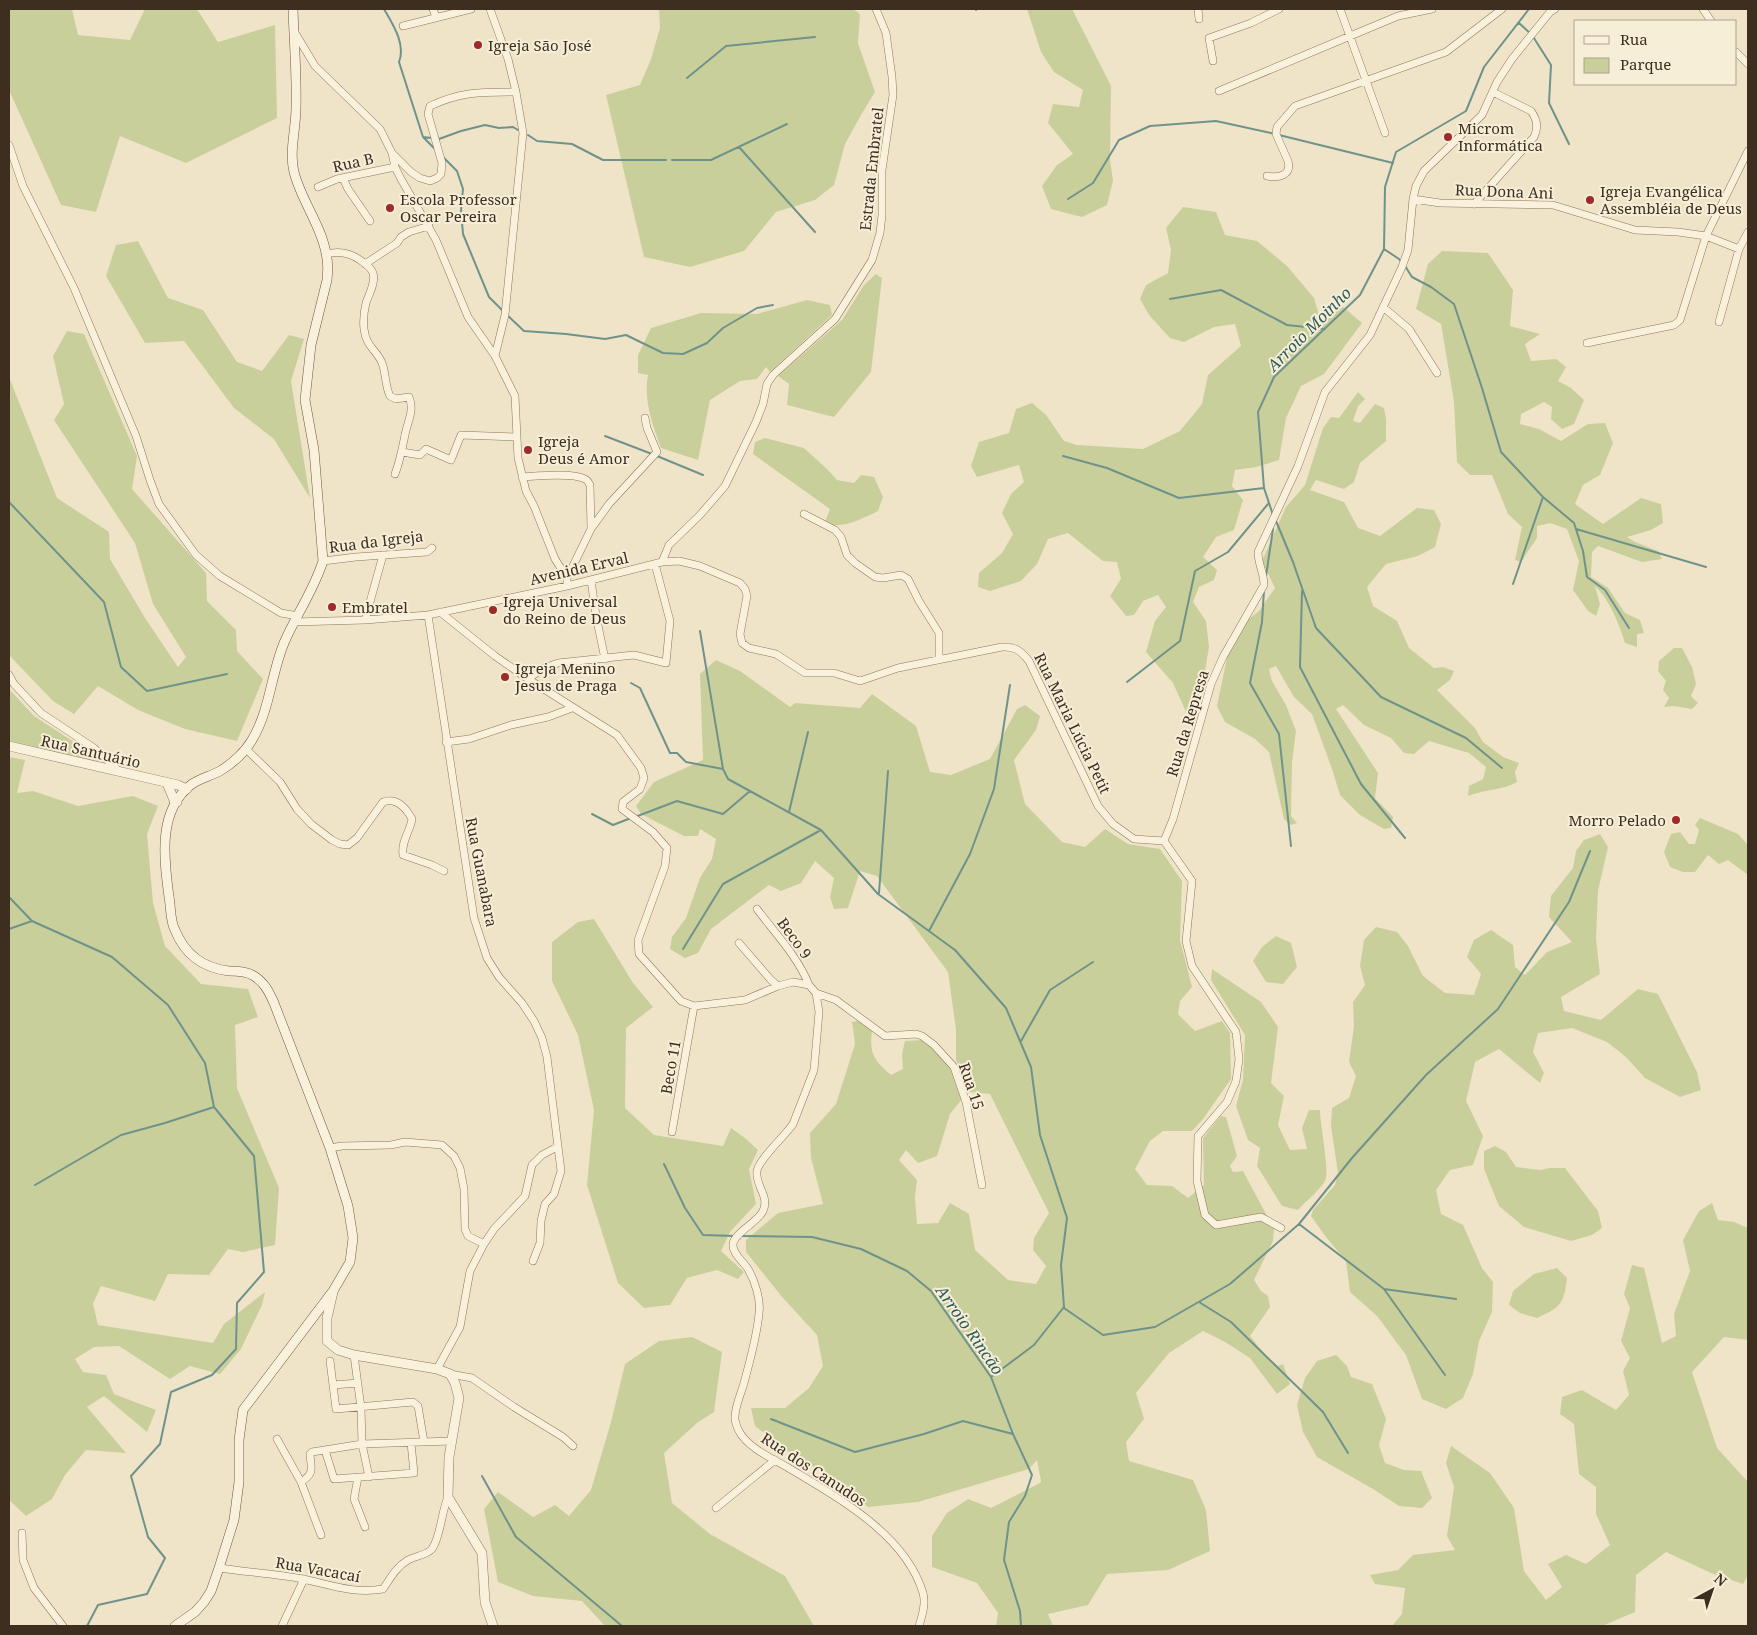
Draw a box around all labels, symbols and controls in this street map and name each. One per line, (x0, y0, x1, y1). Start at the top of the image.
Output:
legend (1574, 20, 1737, 85)
text: Rua (1620, 29, 1648, 49)
place label: Igreja São José (488, 35, 591, 55)
marker: Igreja São José (472, 39, 484, 51)
text: Parque (1620, 54, 1671, 74)
street label: Estrada Embratel (855, 106, 887, 232)
place label: Microm Informática (1458, 118, 1543, 155)
marker: Microm Informática (1442, 131, 1454, 143)
street label: Rua B (331, 148, 375, 176)
street label: Rua Dona Ani (1455, 179, 1554, 203)
place label: Igreja Evangélica Assembléia de Deus (1600, 181, 1742, 218)
place label: Escola Professor Oscar Pereira (400, 189, 517, 226)
marker: Igreja Evangélica Assembléia de Deus (1584, 194, 1596, 206)
marker: Escola Professor Oscar Pereira (384, 202, 396, 214)
water label: Arroio Moinho (1261, 282, 1356, 377)
place label: Igreja Deus é Amor (538, 431, 630, 468)
marker: Igreja Deus é Amor (522, 444, 534, 456)
street label: Rua da Igreja (328, 525, 424, 557)
street label: Avenida Erval (528, 547, 631, 589)
place label: Igreja Universal do Reino de Deus (503, 591, 626, 628)
place label: Embratel (342, 597, 408, 617)
marker: Embratel (326, 601, 338, 613)
marker: Igreja Universal do Reino de Deus (487, 604, 499, 616)
street label: Rua Maria Lúcia Petit (1030, 649, 1116, 797)
place label: Igreja Menino Jesus de Praga (514, 658, 617, 695)
street label: Rua da Represa (1161, 667, 1213, 779)
marker: Igreja Menino Jesus de Praga (499, 671, 511, 683)
street label: Rua Santuário (39, 730, 143, 772)
place label: Morro Pelado (1569, 810, 1666, 830)
marker: Morro Pelado (1670, 814, 1682, 826)
street label: Rua Guanabara (462, 815, 502, 929)
street label: Beco 9 (773, 913, 817, 963)
street label: Beco 11 (655, 1038, 685, 1096)
street label: Rua 15 (955, 1060, 989, 1112)
water label: Arroio Rincão (930, 1280, 1009, 1379)
street label: Rua dos Canudos (758, 1427, 871, 1511)
street label: Rua Vacacaí (274, 1552, 362, 1586)
north arrow (1687, 1565, 1737, 1615)
text: N (1710, 1569, 1731, 1590)

